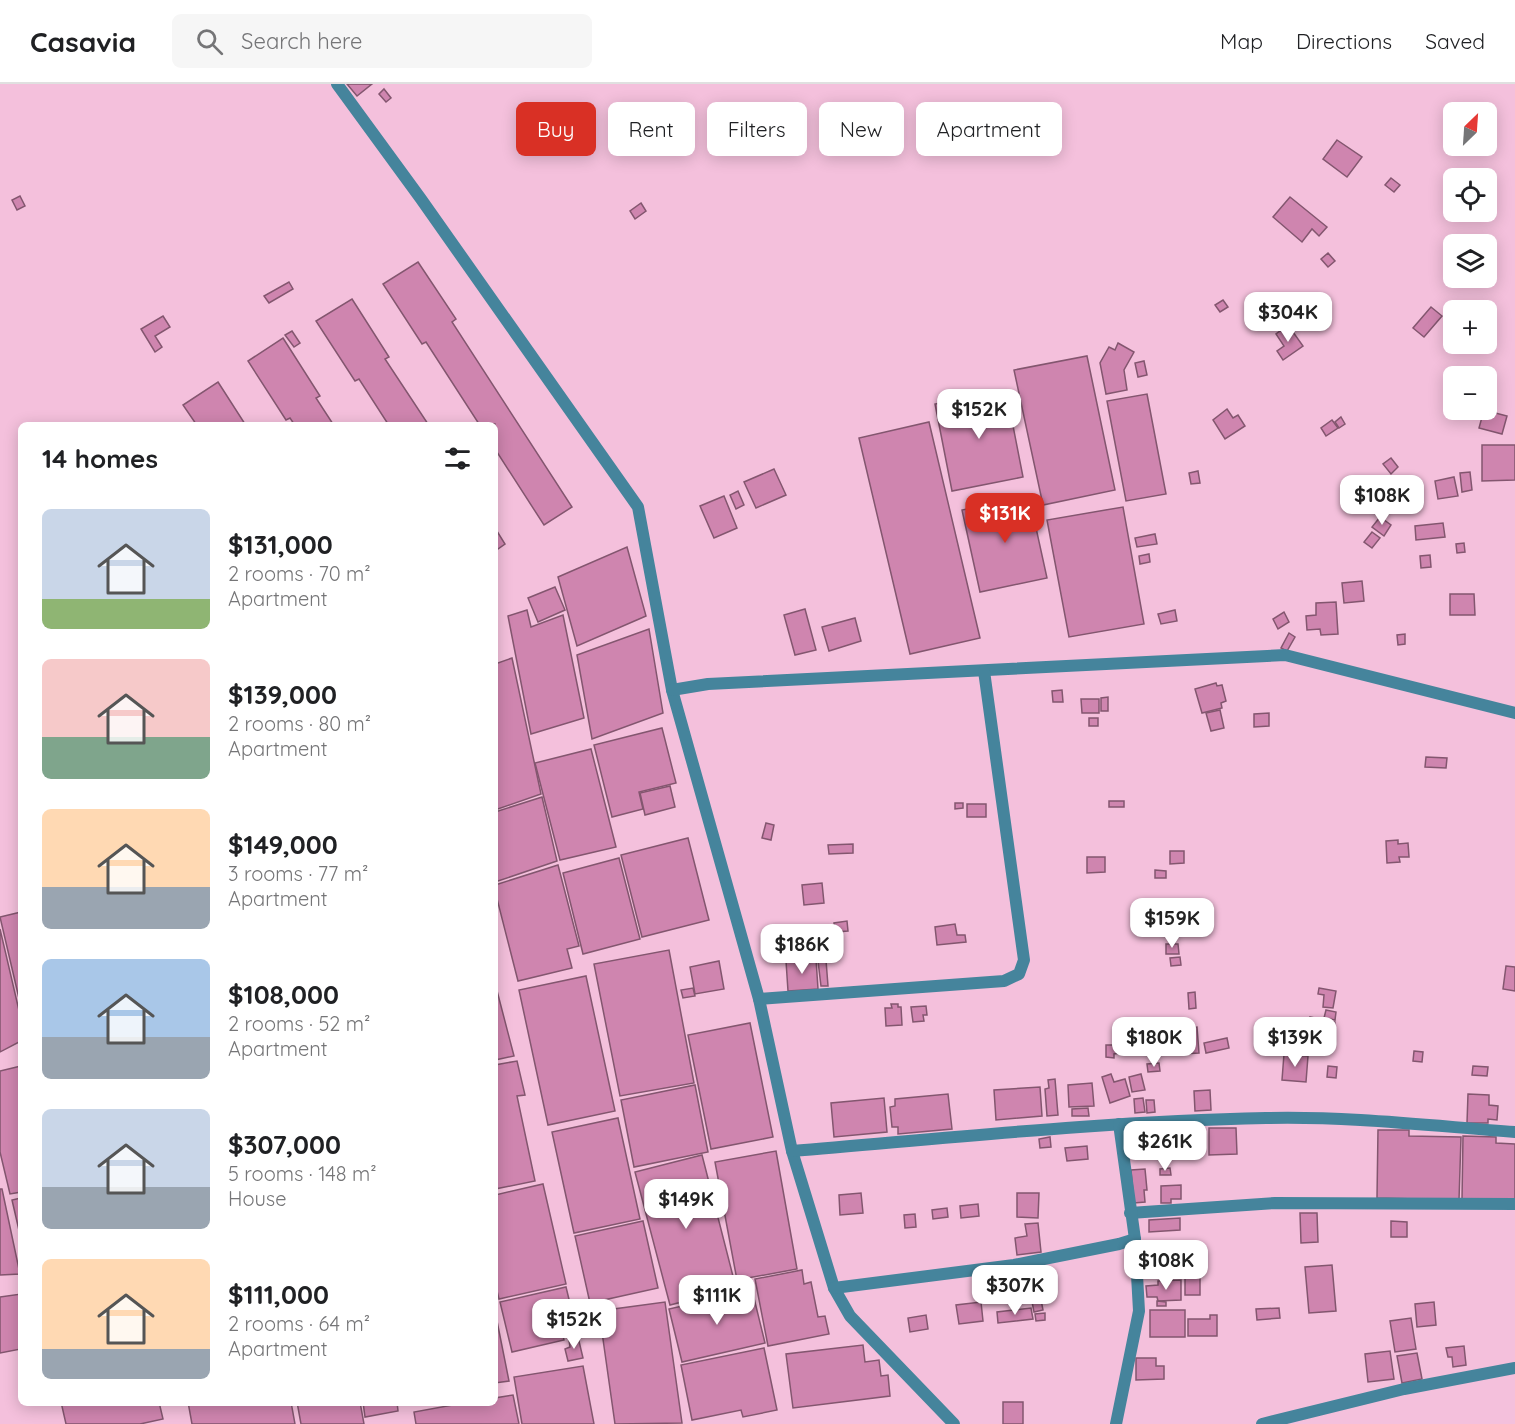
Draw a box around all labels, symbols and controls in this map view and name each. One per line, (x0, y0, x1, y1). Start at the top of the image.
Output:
search box (172, 14, 592, 68)
text: Casavia (30, 24, 136, 59)
icon: search (193, 25, 226, 58)
text: Search here (241, 27, 363, 55)
text: Map (1220, 28, 1263, 54)
text: Directions (1296, 28, 1392, 54)
text: Saved (1425, 28, 1485, 54)
chip: Buy (516, 102, 596, 156)
chip: Rent (608, 102, 695, 156)
chip: Filters (707, 102, 807, 156)
chip: New (819, 102, 904, 156)
chip: Apartment (916, 102, 1062, 156)
north arrow (1443, 102, 1497, 156)
map controls (1443, 102, 1497, 420)
button: locate (1443, 168, 1497, 222)
button: layers (1443, 234, 1497, 288)
pin: $304K (1246, 292, 1330, 343)
text: $304K (1258, 299, 1318, 324)
button: + (1443, 300, 1497, 354)
button: − (1443, 366, 1497, 420)
pin: $152K (937, 389, 1021, 440)
text: $152K (951, 396, 1007, 421)
text: 14 homes (42, 442, 158, 475)
icon: filters (441, 442, 474, 475)
pin: $108K (1340, 475, 1424, 526)
text: $108K (1354, 482, 1410, 507)
pin: $131K (963, 493, 1047, 544)
text: $131K (979, 500, 1031, 525)
text: $131,000 (228, 528, 333, 561)
icon: home (90, 533, 162, 605)
text: 2 rooms · 70 m² (228, 561, 371, 586)
text: Apartment (228, 586, 328, 611)
text: $139,000 (228, 678, 337, 711)
icon: home (90, 683, 162, 755)
text: 2 rooms · 80 m² (228, 711, 371, 736)
text: Apartment (228, 736, 328, 761)
text: $149,000 (228, 828, 338, 861)
icon: home (90, 833, 162, 905)
text: 3 rooms · 77 m² (228, 861, 368, 886)
text: Apartment (228, 886, 328, 911)
pin: $159K (1130, 898, 1214, 949)
text: $159K (1144, 905, 1200, 930)
pin: $186K (760, 924, 844, 975)
text: $186K (775, 931, 829, 956)
text: $108,000 (228, 978, 339, 1011)
icon: home (90, 983, 162, 1055)
text: 2 rooms · 52 m² (228, 1011, 370, 1036)
pin: $180K (1112, 1017, 1196, 1068)
pin: $139K (1253, 1017, 1337, 1068)
text: $180K (1126, 1024, 1182, 1049)
text: $139K (1268, 1024, 1322, 1049)
text: Apartment (228, 1036, 328, 1061)
pin: $261K (1123, 1121, 1207, 1172)
text: $307,000 (228, 1128, 341, 1161)
text: $261K (1138, 1128, 1192, 1153)
icon: home (90, 1133, 162, 1205)
text: 5 rooms · 148 m² (228, 1161, 377, 1186)
pin: $149K (644, 1179, 728, 1230)
text: House (228, 1186, 287, 1211)
text: $149K (658, 1186, 714, 1211)
pin: $108K (1124, 1240, 1208, 1291)
text: $108K (1138, 1247, 1194, 1272)
pin: $307K (973, 1265, 1057, 1316)
text: $307K (986, 1272, 1044, 1297)
pin: $111K (675, 1275, 759, 1326)
text: $111,000 (228, 1278, 329, 1311)
text: $111K (693, 1282, 741, 1307)
icon: home (90, 1283, 162, 1355)
pin: $152K (532, 1299, 616, 1350)
text: $152K (546, 1306, 602, 1331)
text: 2 rooms · 64 m² (228, 1311, 370, 1336)
text: Apartment (228, 1336, 328, 1361)

